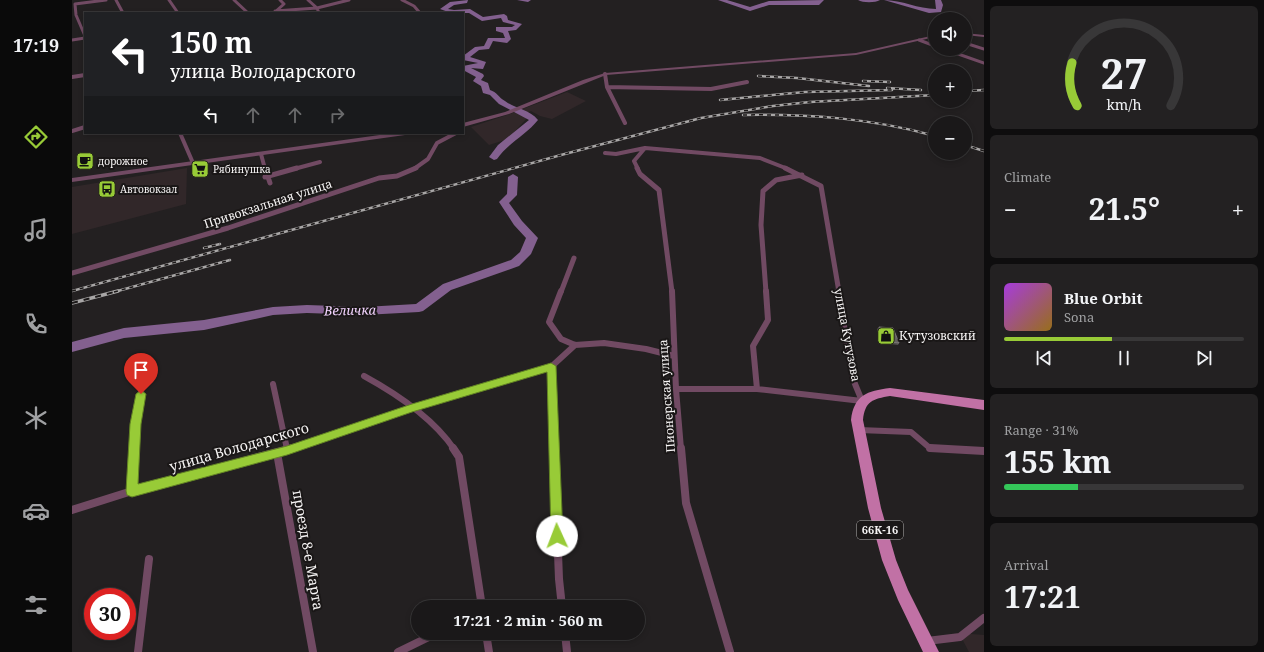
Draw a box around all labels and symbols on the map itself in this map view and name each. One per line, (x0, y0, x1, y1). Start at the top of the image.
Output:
cafe icon: дорожное (75, 151, 95, 171)
place label: дорожное (98, 154, 148, 168)
supermarket icon: Рябинушка (190, 159, 210, 179)
place label: Рябинушка (213, 162, 271, 176)
street label: Привокзальная улица (201, 175, 334, 232)
bus stop icon: Автовокзал (97, 179, 117, 199)
place label: Автовокзал (120, 182, 177, 196)
street label: улица Кутузова (830, 287, 865, 383)
water label: Величка (323, 301, 377, 319)
shop icon: Кутузовский (876, 326, 896, 346)
place label: Кутузовский (899, 327, 976, 344)
street label: Пионерская улица (654, 339, 679, 453)
pin (124, 353, 158, 394)
street label: улица Володарского (167, 417, 311, 476)
street label: проезд 8-е Марта (289, 488, 328, 611)
position arrow (536, 515, 578, 557)
road number: 66К-16 (857, 521, 903, 539)
speed limit sign: 30 (84, 588, 136, 640)

